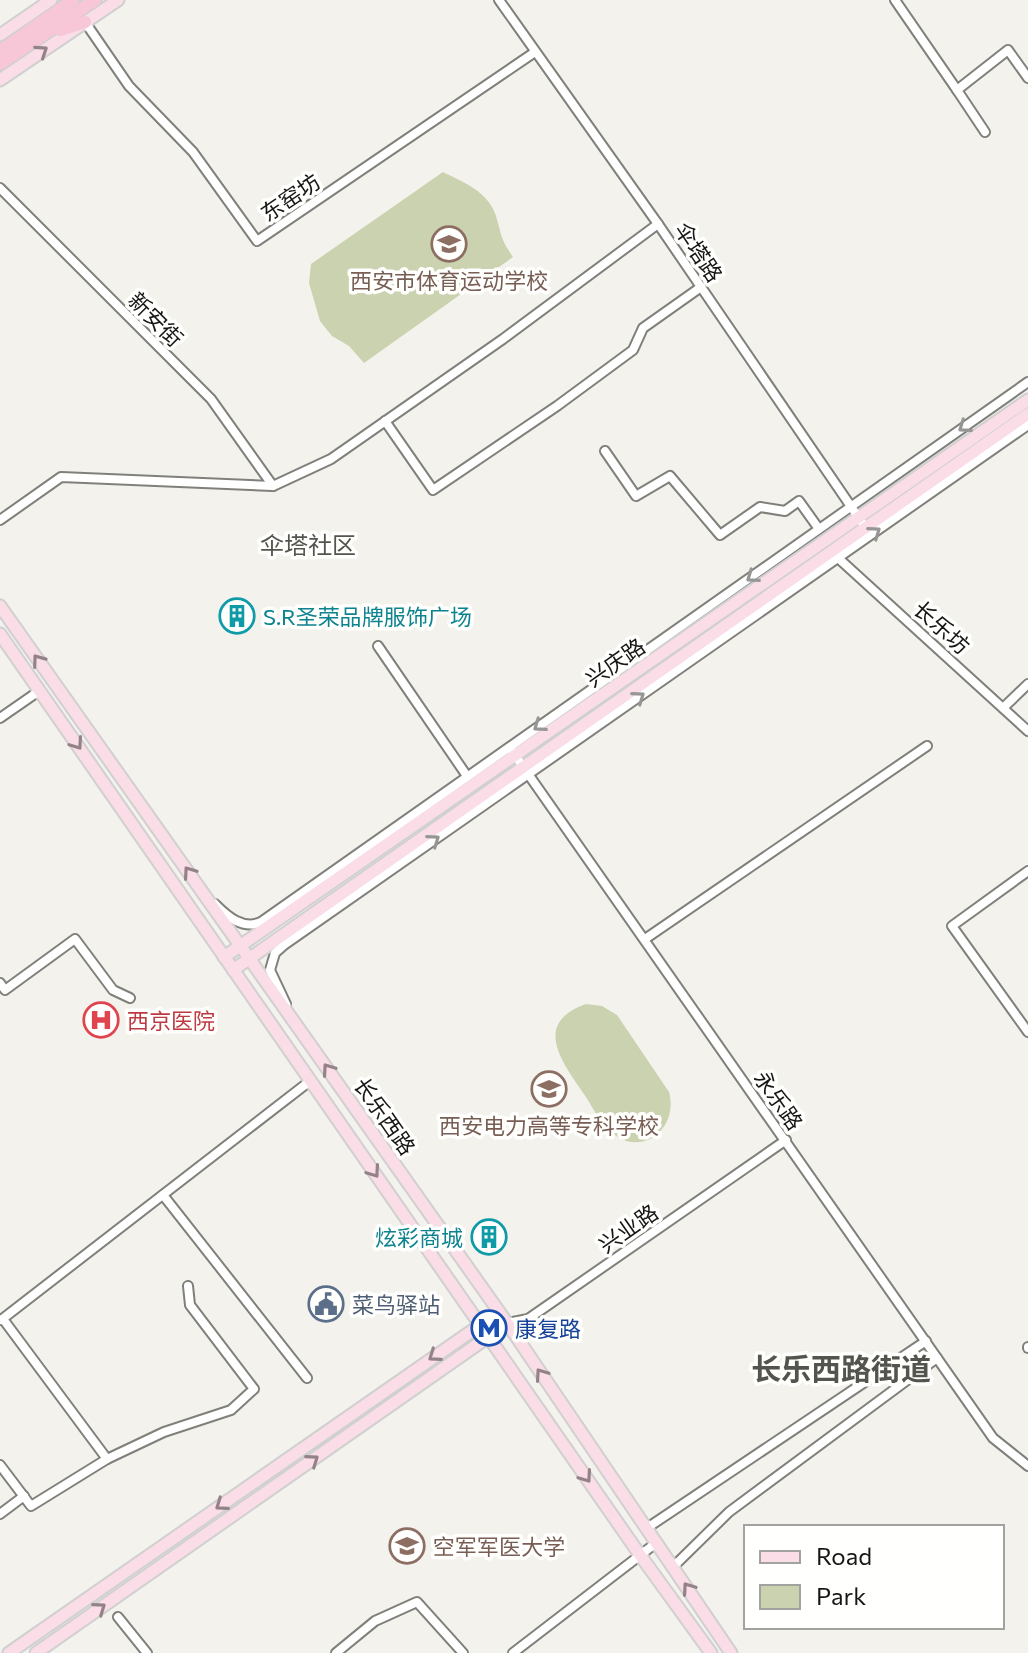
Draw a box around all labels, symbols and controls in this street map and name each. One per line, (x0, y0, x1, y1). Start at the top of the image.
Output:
one-way arrow (34, 46, 48, 61)
street label: 东窑坊 (255, 167, 325, 227)
street label: 伞塔路 (669, 217, 729, 287)
school or university icon: 西安市体育运动学校 (430, 225, 468, 263)
place label: 西安市体育运动学校 (350, 267, 548, 294)
street label: 新安街 (123, 286, 189, 352)
one-way arrow (959, 417, 973, 432)
one-way arrow (866, 527, 880, 542)
district label: 伞塔社区 (260, 530, 356, 559)
one-way arrow (746, 567, 760, 581)
street label: 长乐坊 (908, 595, 976, 659)
building icon: S.R圣荣品牌服饰广场 (218, 597, 256, 635)
place label: S.R圣荣品牌服饰广场 (263, 603, 472, 630)
street label: 兴庆路 (580, 632, 650, 692)
one-way arrow (33, 654, 48, 668)
one-way arrow (630, 692, 644, 707)
one-way arrow (533, 716, 548, 731)
one-way arrow (67, 736, 82, 750)
one-way arrow (426, 835, 440, 850)
one-way arrow (184, 866, 199, 880)
hospital icon: 西京医院 (82, 1001, 120, 1039)
place label: 西京医院 (127, 1007, 215, 1034)
one-way arrow (323, 1064, 338, 1078)
street label: 永乐路 (749, 1065, 809, 1135)
school or university icon: 西安电力高等专科学校 (530, 1070, 568, 1108)
street label: 长乐西路 (349, 1072, 421, 1160)
place label: 西安电力高等专科学校 (439, 1112, 659, 1139)
one-way arrow (364, 1163, 379, 1177)
street label: 兴业路 (593, 1198, 663, 1258)
building icon: 炫彩商城 (470, 1218, 508, 1256)
place label: 炫彩商城 (375, 1224, 463, 1251)
public building icon: 菜鸟驿站 (307, 1285, 345, 1323)
place label: 菜鸟驿站 (352, 1291, 440, 1318)
metro station icon: 康复路 (470, 1309, 508, 1347)
place label: 康复路 (515, 1315, 581, 1342)
one-way arrow (429, 1346, 443, 1361)
district label: 长乐西路街道 (751, 1349, 931, 1386)
one-way arrow (536, 1368, 551, 1382)
one-way arrow (305, 1455, 319, 1470)
one-way arrow (576, 1469, 591, 1483)
one-way arrow (215, 1495, 229, 1509)
legend (744, 1525, 1004, 1629)
school or university icon: 空军军医大学 (388, 1527, 426, 1565)
place label: 空军军医大学 (433, 1533, 565, 1560)
text: Road (816, 1541, 872, 1570)
text: Park (816, 1581, 866, 1610)
one-way arrow (683, 1583, 698, 1597)
one-way arrow (91, 1603, 105, 1618)

